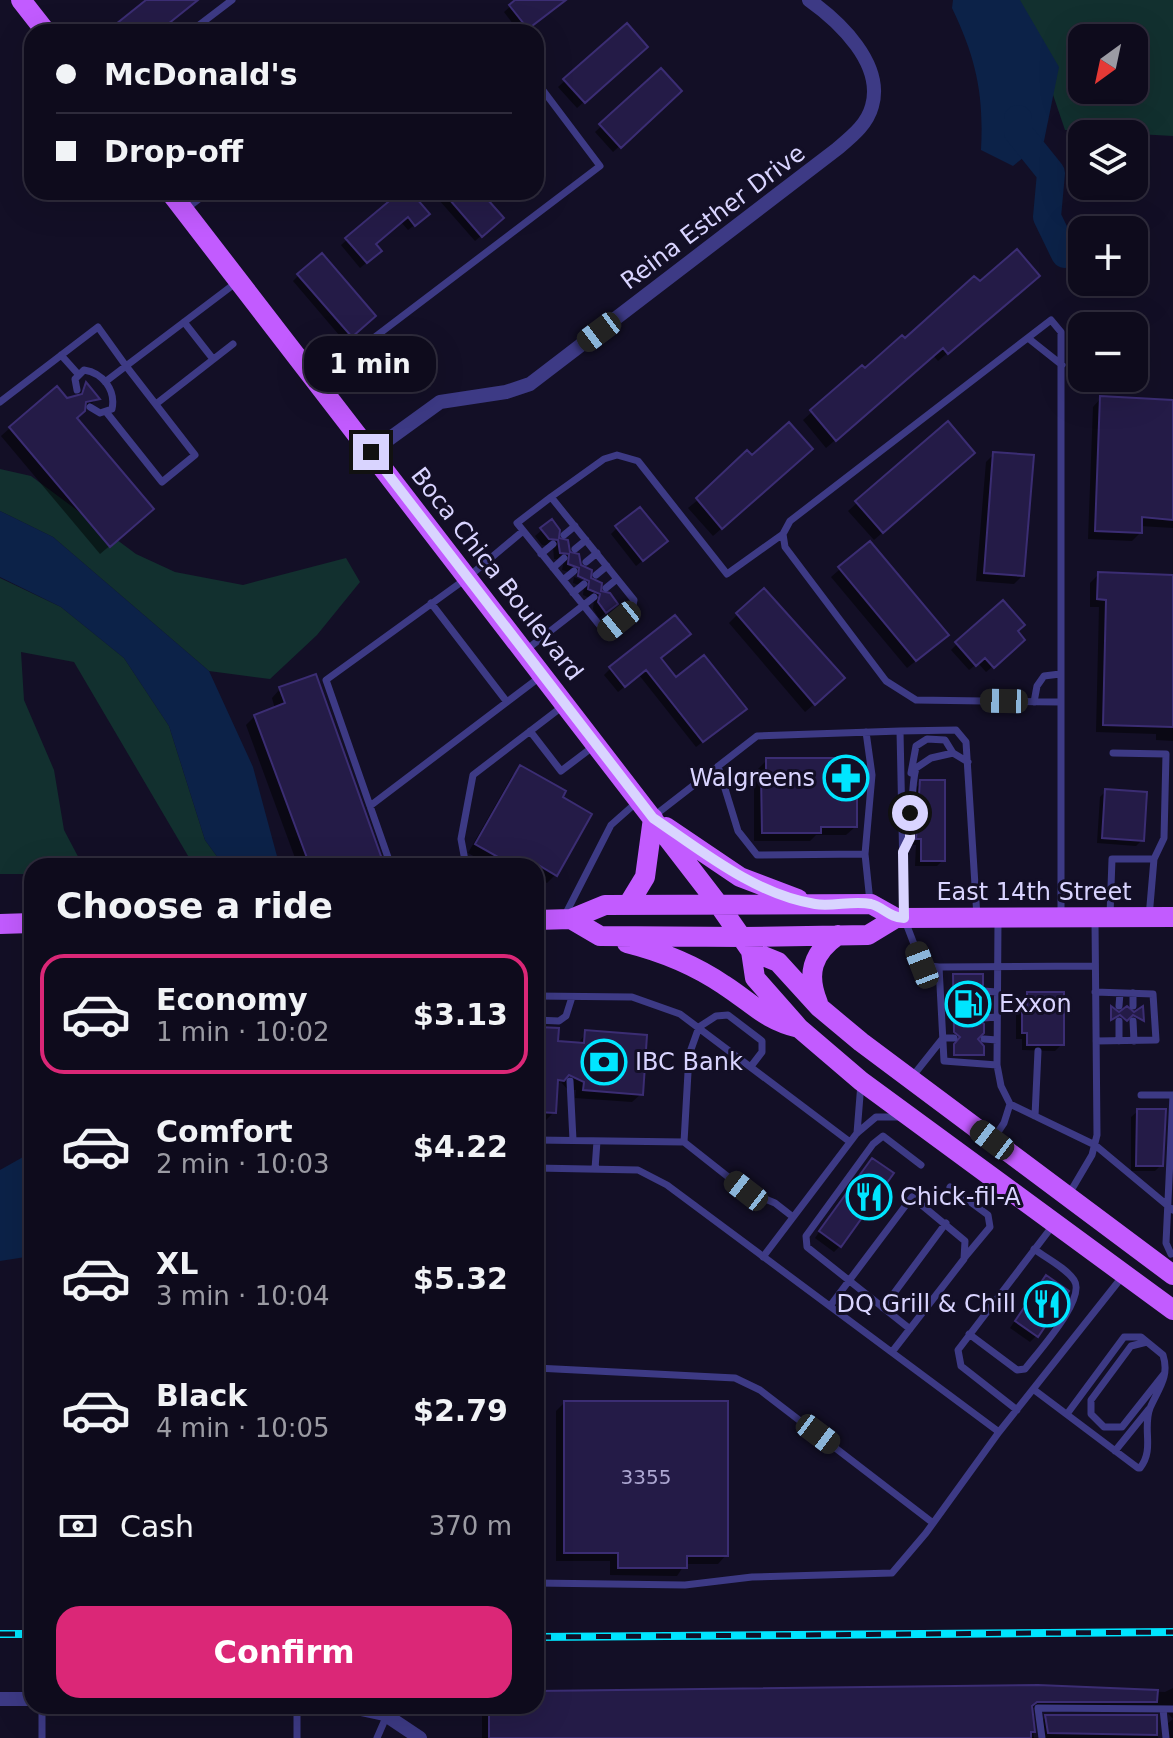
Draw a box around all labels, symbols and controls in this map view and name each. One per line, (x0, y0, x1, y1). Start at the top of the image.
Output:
north arrow (1068, 24, 1148, 104)
map controls (1068, 24, 1148, 392)
text: McDonald's (104, 57, 298, 92)
button: layers (1068, 120, 1148, 200)
text: Drop-off (104, 134, 243, 169)
street label: Reina Esther Drive (615, 139, 811, 295)
button: + (1068, 216, 1148, 296)
car (573, 308, 625, 356)
button: − (1068, 312, 1148, 392)
callout: 1 min (305, 336, 437, 392)
text: 1 min (329, 349, 411, 379)
route end (353, 434, 389, 470)
street label: Boca Chica Boulevard (405, 462, 589, 686)
car (593, 597, 645, 645)
car (980, 689, 1028, 713)
pharmacy icon: Walgreens (822, 754, 870, 802)
place label: Walgreens (690, 764, 815, 792)
route start (892, 795, 928, 831)
street label: East 14th Street (936, 878, 1132, 906)
text: Choose a ride (56, 885, 333, 926)
car (902, 938, 942, 992)
icon: car (60, 978, 132, 1050)
fuel station icon: Exxon (944, 980, 992, 1028)
text: Economy (156, 982, 308, 1017)
place label: Exxon (999, 990, 1072, 1018)
text: $3.13 (413, 997, 508, 1032)
text: 1 min · 10:02 (156, 1017, 330, 1047)
bank icon: IBC Bank (580, 1038, 628, 1086)
place label: IBC Bank (635, 1048, 743, 1076)
icon: car (60, 1110, 132, 1182)
text: Comfort (156, 1114, 293, 1149)
car (966, 1116, 1018, 1164)
text: $4.22 (413, 1129, 508, 1164)
text: 2 min · 10:03 (156, 1149, 330, 1179)
car (720, 1167, 772, 1215)
restaurant icon: Chick-fil-A (845, 1173, 893, 1221)
place label: Chick-fil-A (900, 1183, 1021, 1211)
icon: car (60, 1242, 132, 1314)
text: XL (156, 1246, 198, 1281)
text: $5.32 (413, 1261, 508, 1296)
restaurant icon: DQ Grill & Chill (1023, 1280, 1071, 1328)
text: 3 min · 10:04 (156, 1281, 330, 1311)
place label: DQ Grill & Chill (837, 1290, 1016, 1318)
icon: car (60, 1374, 132, 1446)
text: Black (156, 1378, 247, 1413)
text: $2.79 (413, 1393, 508, 1428)
car (792, 1410, 844, 1458)
text: 4 min · 10:05 (156, 1413, 330, 1443)
house number: 3355 (621, 1465, 671, 1489)
icon: cash (56, 1504, 100, 1548)
text: Cash (120, 1509, 194, 1544)
text: 370 m (429, 1511, 512, 1541)
button: Confirm (56, 1606, 512, 1698)

